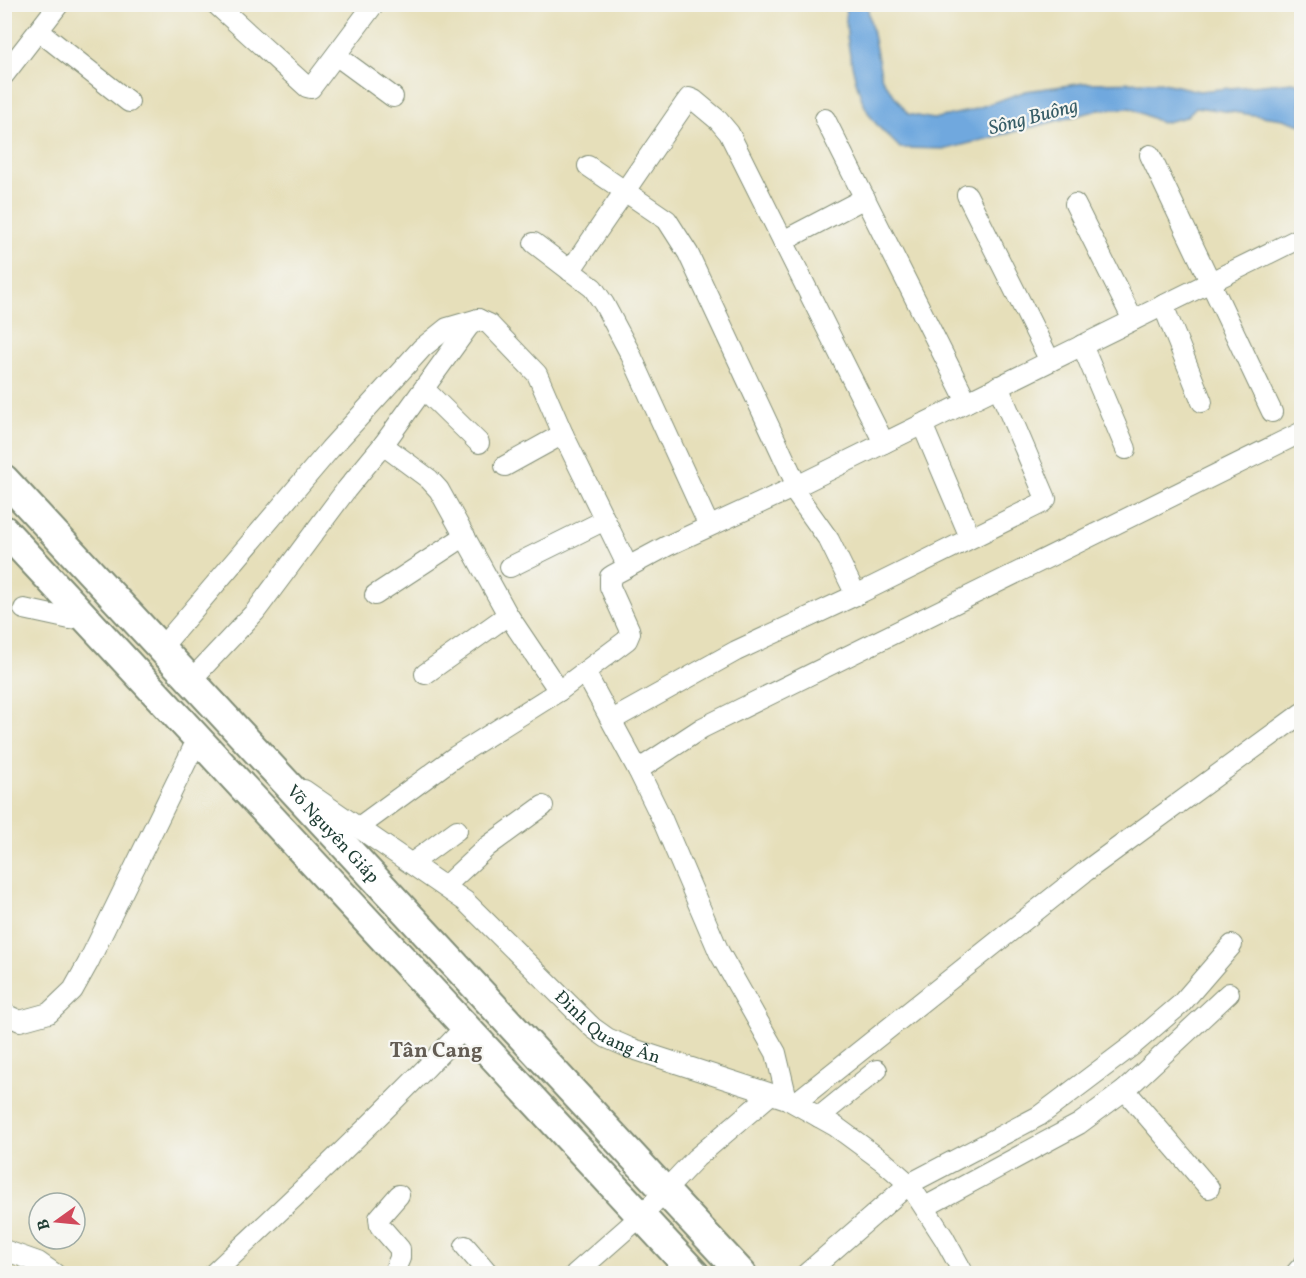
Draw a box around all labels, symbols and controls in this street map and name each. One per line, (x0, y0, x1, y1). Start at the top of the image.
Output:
water label: Sông Buông (986, 93, 1082, 143)
street label: Võ Nguyên Giáp (280, 780, 384, 890)
street label: Đinh Quang Ân (548, 985, 663, 1071)
district label: Tân Cang (390, 1037, 482, 1066)
north arrow (27, 1191, 87, 1251)
text: B (32, 1216, 56, 1232)

